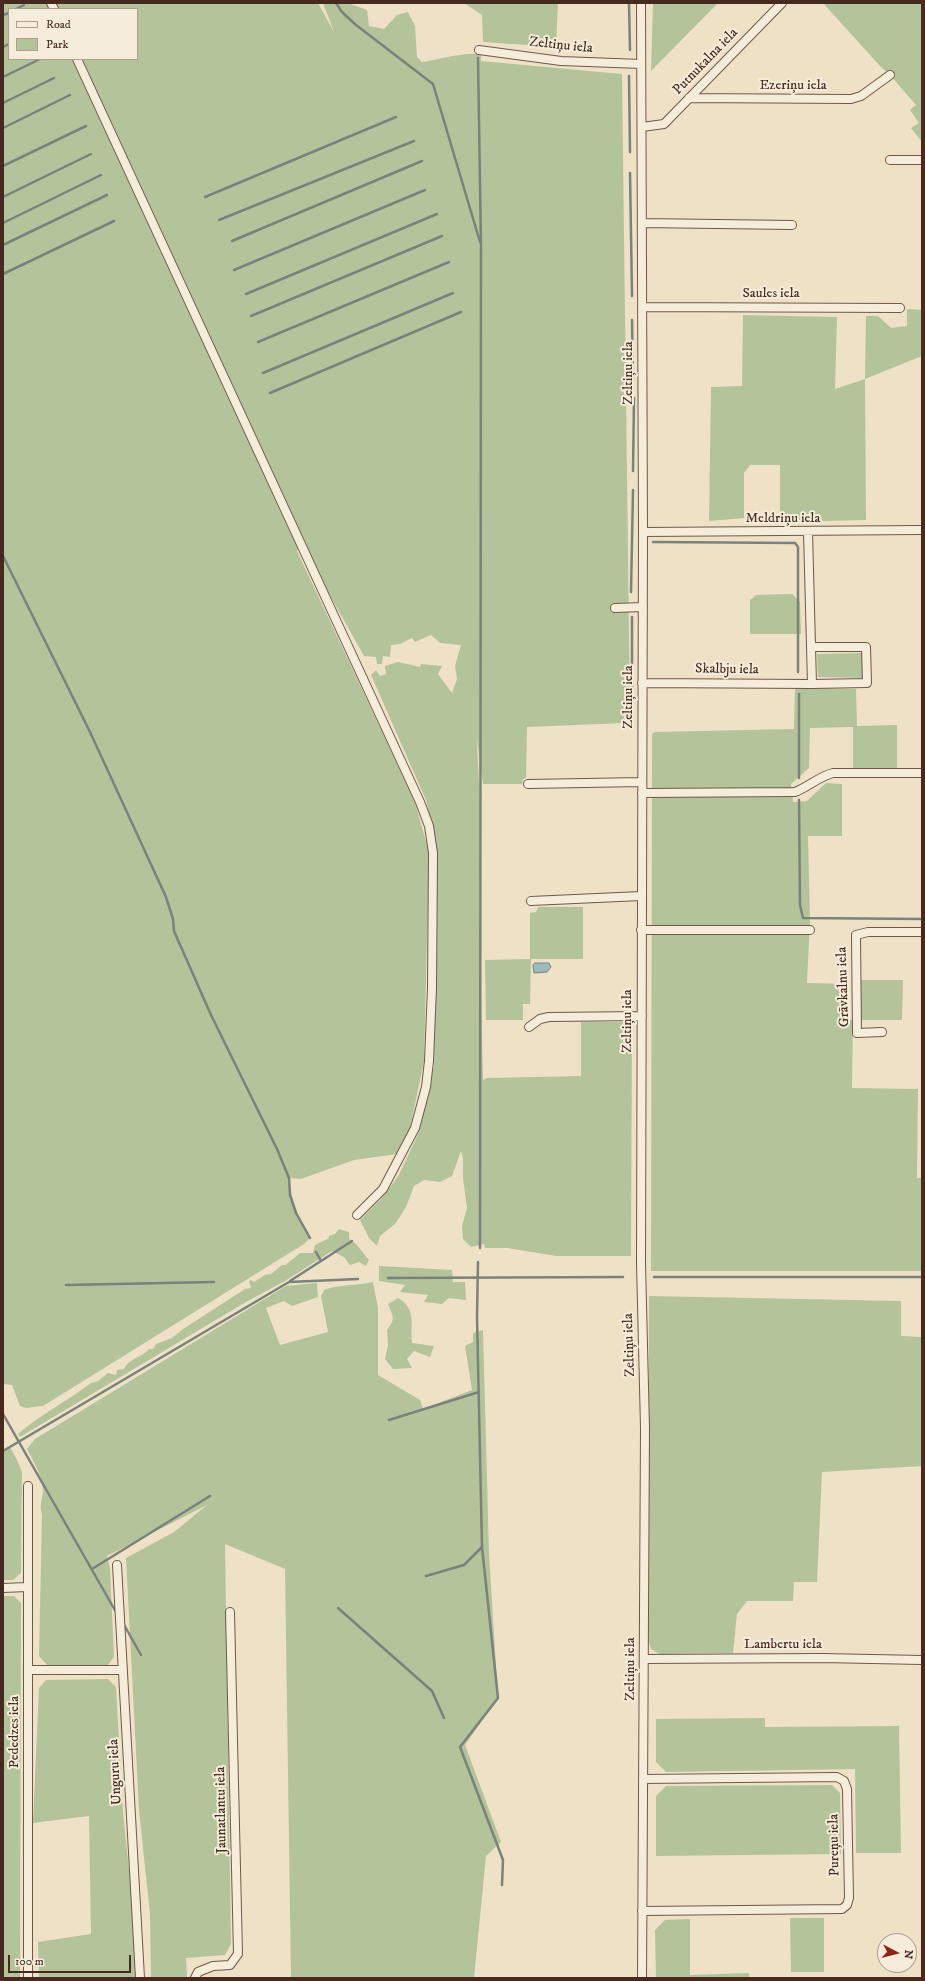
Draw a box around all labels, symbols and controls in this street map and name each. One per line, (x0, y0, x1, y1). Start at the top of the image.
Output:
legend (8, 8, 138, 60)
text: Road (46, 17, 71, 32)
street label: Putnukalna iela (670, 25, 742, 99)
street label: Zeltiņu iela (528, 34, 594, 58)
text: Park (46, 37, 68, 52)
street label: Ezeriņu iela (759, 78, 827, 94)
street label: Saules iela (742, 286, 800, 302)
street label: Zeltiņu iela (621, 341, 637, 405)
street label: Meldriņu iela (746, 511, 820, 527)
street label: Skalbju iela (695, 661, 759, 679)
street label: Zeltiņu iela (621, 665, 637, 729)
street label: Grāvkalnu iela (834, 946, 854, 1028)
street label: Zeltiņu iela (620, 989, 636, 1053)
street label: Zeltiņu iela (620, 1313, 640, 1377)
street label: Zeltiņu iela (623, 1637, 639, 1701)
street label: Lambertu iela (744, 1637, 822, 1653)
street label: Pededzes iela (7, 1696, 23, 1768)
street label: Unguru iela (106, 1739, 126, 1805)
street label: Jaunatlantu iela (213, 1766, 231, 1854)
street label: Pureņu iela (826, 1814, 844, 1876)
north arrow (877, 1933, 917, 1973)
scale bar (10, 1947, 133, 1973)
text: N (900, 1949, 915, 1960)
text: 100 m (15, 1954, 44, 1969)

